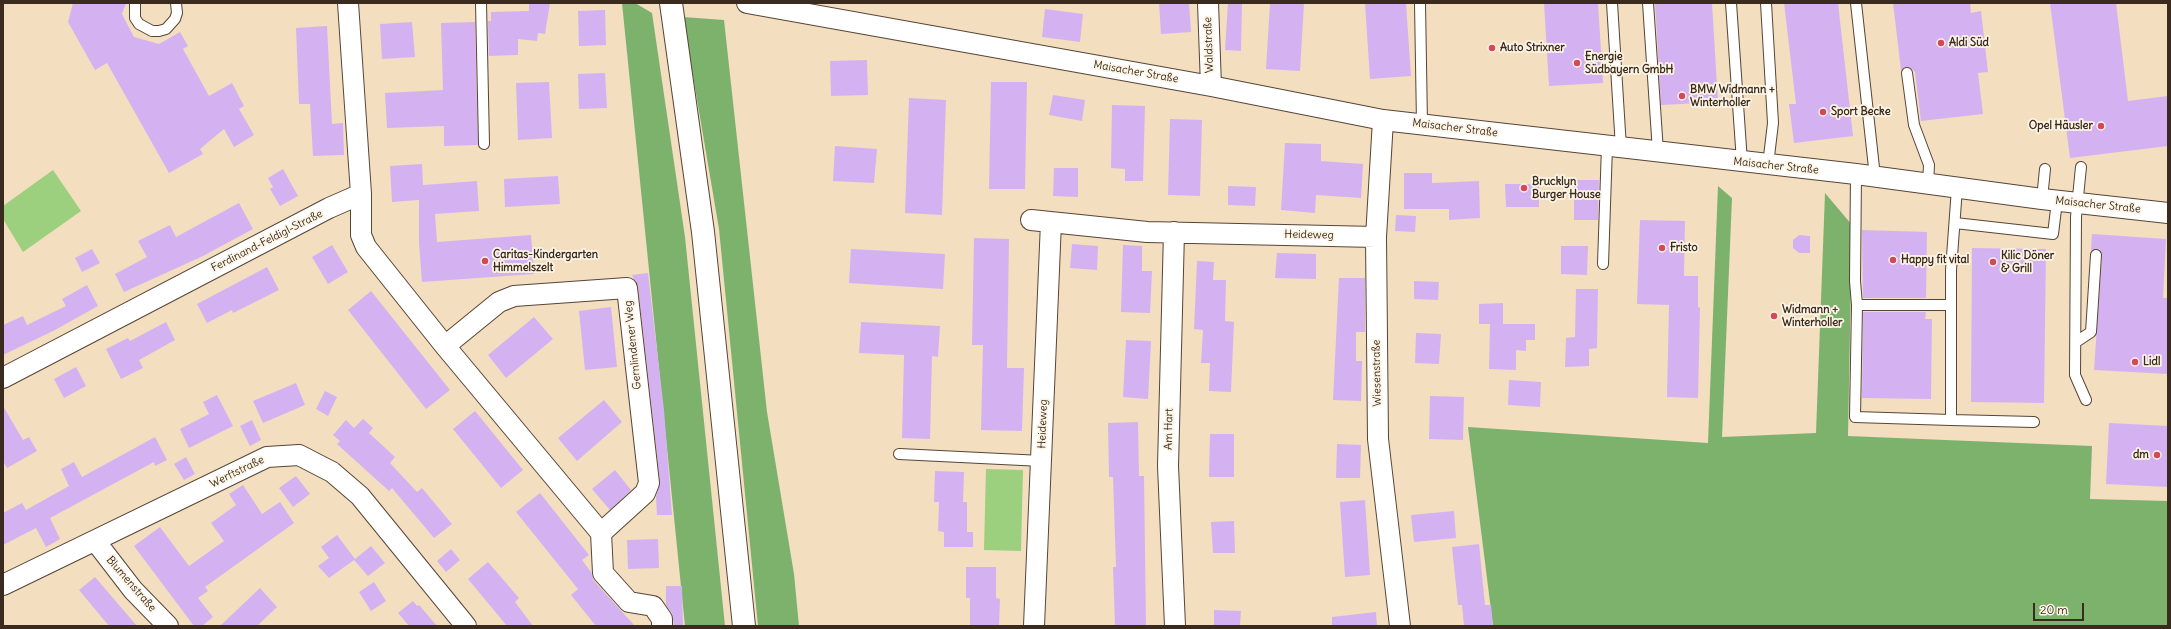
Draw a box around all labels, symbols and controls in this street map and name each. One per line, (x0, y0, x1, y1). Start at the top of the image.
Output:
street label: Waldstraße (1201, 17, 1217, 73)
place label: Aldi Süd (1949, 36, 1989, 50)
marker: Aldi Süd (1936, 38, 1946, 48)
place label: Auto Strixner (1500, 41, 1565, 55)
marker: Auto Strixner (1487, 43, 1497, 53)
place label: Energie Südbayern GmbH (1585, 50, 1673, 76)
street label: Maisacher Straße (1093, 58, 1179, 86)
marker: Energie Südbayern GmbH (1572, 58, 1582, 68)
place label: BMW Widmann + Winterholler (1690, 83, 1775, 109)
marker: BMW Widmann + Winterholler (1677, 91, 1687, 101)
place label: Sport Becke (1831, 105, 1891, 119)
marker: Sport Becke (1818, 107, 1828, 117)
street label: Maisacher Straße (1412, 116, 1498, 140)
place label: Opel Häusler (2029, 119, 2093, 133)
marker: Opel Häusler (2096, 121, 2106, 131)
street label: Maisacher Straße (1733, 155, 1819, 177)
place label: Brucklyn Burger House (1532, 175, 1601, 201)
marker: Brucklyn Burger House (1519, 183, 1529, 193)
street label: Maisacher Straße (2055, 194, 2141, 216)
street label: Ferdinand-Feldigl-Straße (209, 207, 325, 275)
street label: Heideweg (1284, 228, 1334, 242)
place label: Fristo (1670, 241, 1698, 255)
marker: Fristo (1657, 243, 1667, 253)
place label: Caritas-Kindergarten Himmelszelt (493, 248, 598, 274)
place label: Kilic Döner & Grill (2001, 249, 2054, 275)
place label: Happy fit vital (1901, 253, 1969, 267)
marker: Happy fit vital (1888, 255, 1898, 265)
marker: Caritas-Kindergarten Himmelszelt (480, 256, 490, 266)
marker: Kilic Döner & Grill (1988, 257, 1998, 267)
street label: Gernlindener Weg (622, 300, 644, 390)
place label: Widmann + Winterholler (1782, 303, 1843, 329)
marker: Widmann + Winterholler (1769, 311, 1779, 321)
street label: Wiesenstraße (1370, 339, 1384, 407)
place label: Lidl (2143, 355, 2160, 369)
marker: Lidl (2130, 357, 2140, 367)
street label: Heideweg (1036, 399, 1050, 449)
street label: Am Hart (1162, 408, 1176, 450)
place label: dm (2133, 448, 2149, 462)
marker: dm (2152, 450, 2162, 460)
street label: Werftstraße (208, 453, 266, 491)
street label: Blumenstraße (103, 554, 159, 614)
scale bar (2035, 595, 2086, 621)
text: 20 m (2040, 602, 2068, 617)

